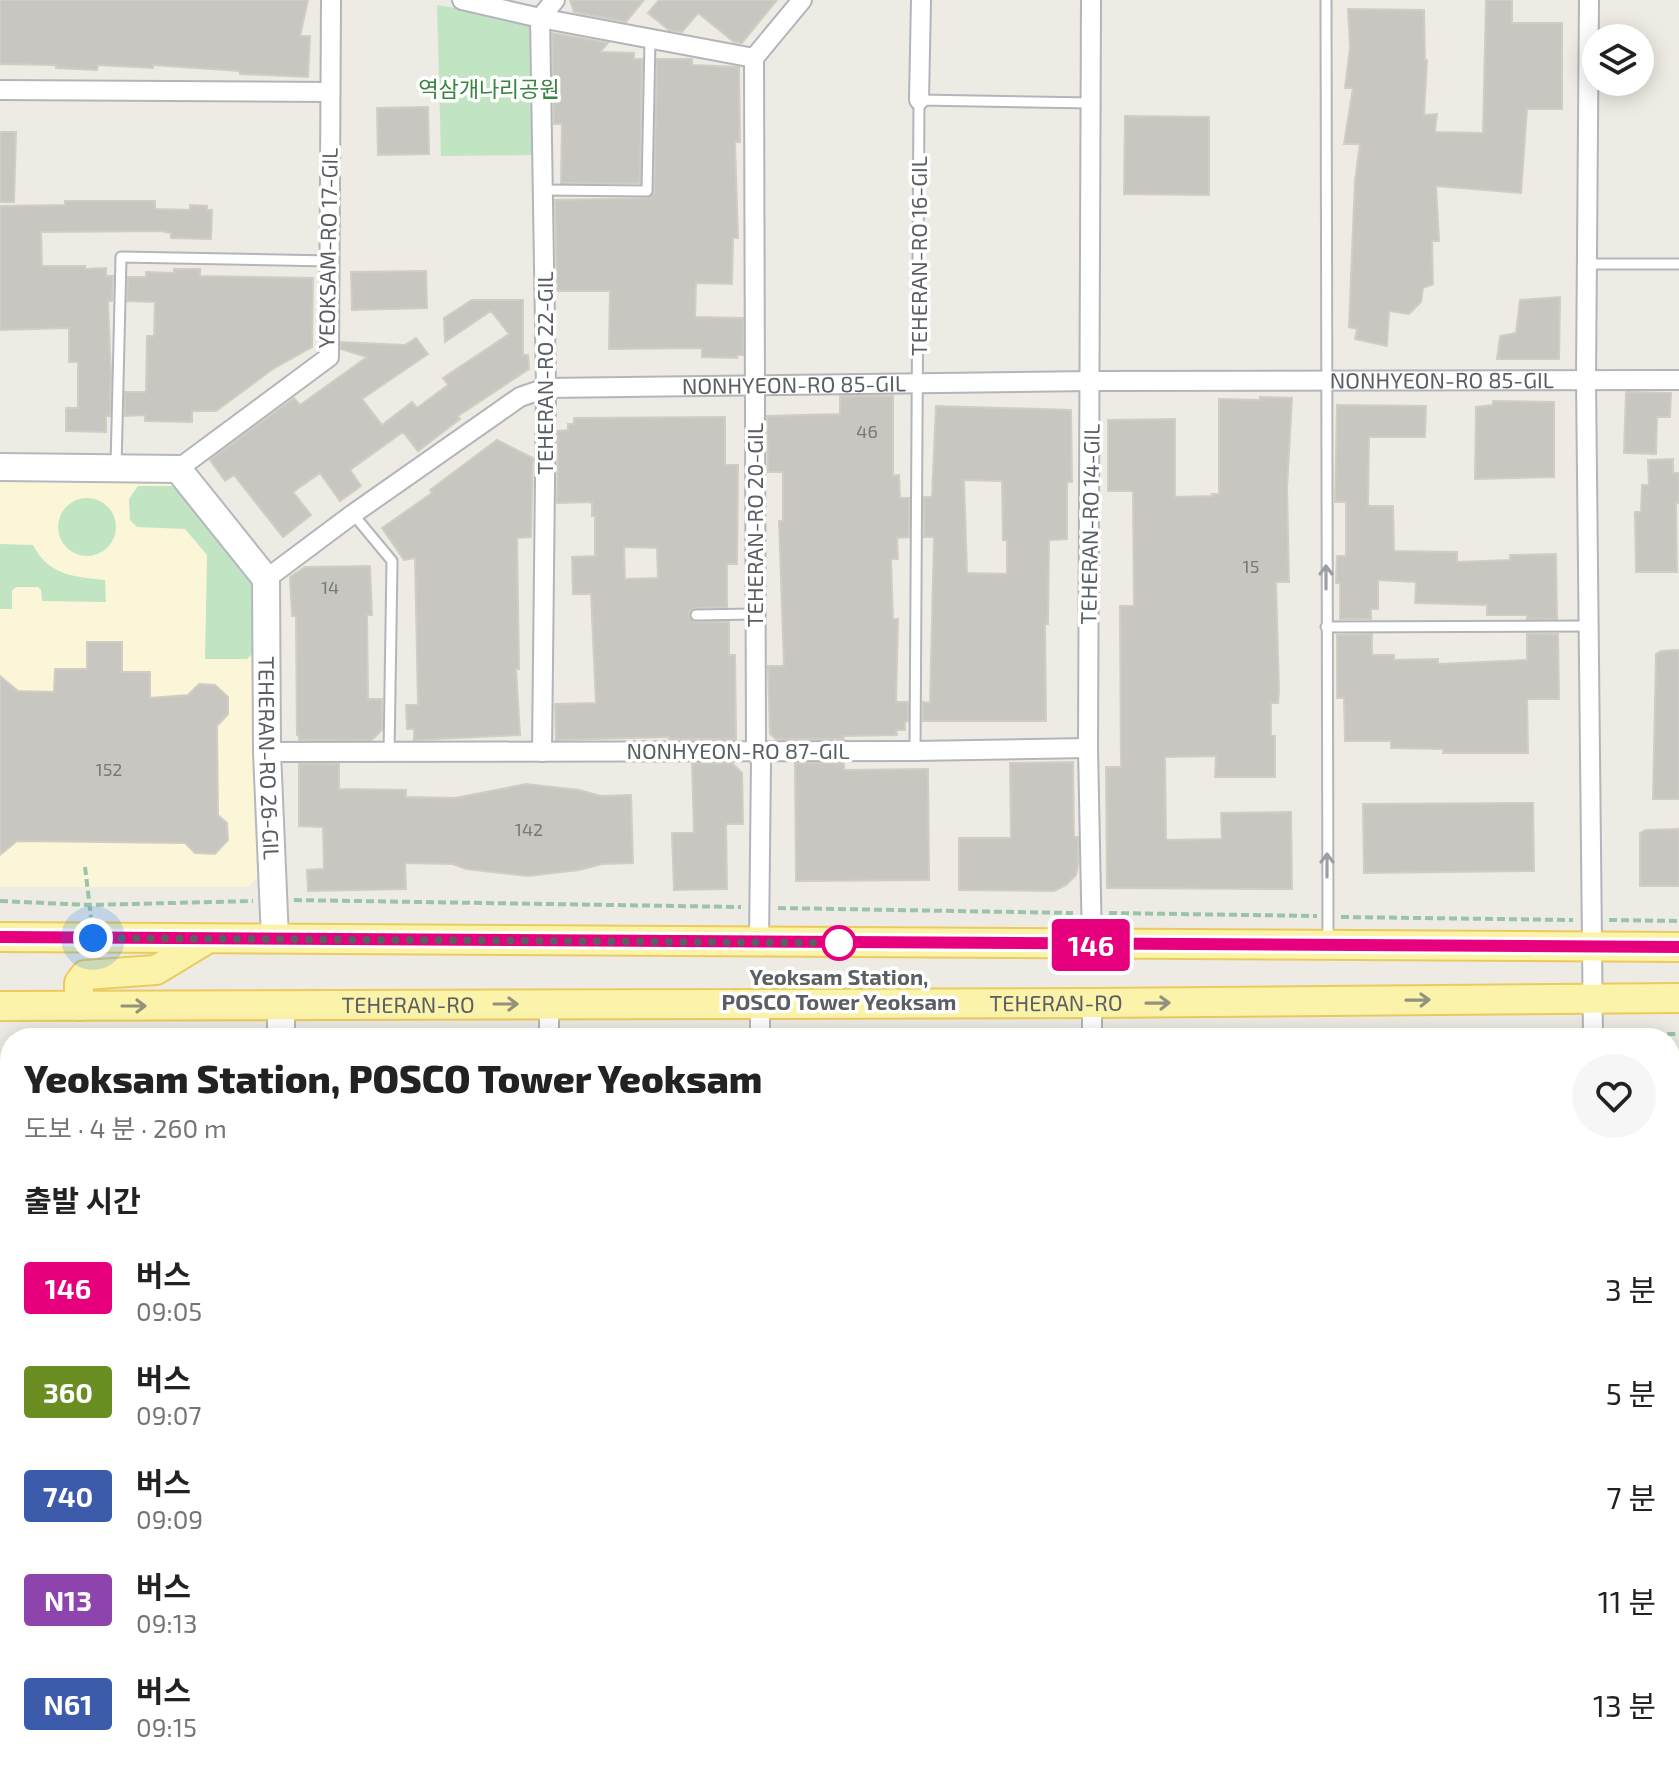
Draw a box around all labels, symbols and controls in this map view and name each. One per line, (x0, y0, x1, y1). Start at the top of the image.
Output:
map controls (1582, 24, 1654, 96)
button: layers (1582, 24, 1654, 96)
park label: 역삼개나리공원 (418, 75, 560, 101)
street label: YEOKSAM-RO 17-GIL (312, 147, 342, 349)
street label: TEHERAN-RO 16-GIL (905, 156, 931, 356)
street label: TEHERAN-RO 22-GIL (531, 271, 557, 475)
street label: NONHYEON-RO 85-GIL (1330, 366, 1554, 393)
street label: NONHYEON-RO 85-GIL (682, 369, 906, 398)
house number: 46 (856, 420, 878, 442)
street label: TEHERAN-RO 20-GIL (741, 423, 767, 627)
street label: TEHERAN-RO 14-GIL (1074, 423, 1104, 625)
house number: 15 (1243, 555, 1259, 577)
one-way arrow (1318, 564, 1334, 591)
house number: 14 (321, 576, 339, 598)
street label: TEHERAN-RO 26-GIL (254, 656, 286, 860)
street label: NONHYEON-RO 87-GIL (626, 737, 850, 763)
house number: 152 (96, 758, 122, 780)
house number: 142 (515, 818, 543, 840)
one-way arrow (1319, 852, 1335, 879)
your location (73, 918, 113, 958)
line badge: 146 (1045, 919, 1137, 971)
marker: Yeoksam Station, POSCO Tower Yeoksam (822, 926, 856, 960)
text: 146 (1068, 928, 1114, 962)
place label: Yeoksam Station, POSCO Tower Yeoksam (722, 963, 956, 1014)
street label: TEHERAN-RO (989, 989, 1123, 1015)
street label: TEHERAN-RO (341, 991, 475, 1017)
one-way arrow (1404, 992, 1431, 1008)
one-way arrow (1144, 995, 1171, 1011)
one-way arrow (492, 996, 519, 1012)
one-way arrow (120, 998, 147, 1014)
button: heart (1572, 1054, 1656, 1138)
text: Yeoksam Station, POSCO Tower Yeoksam (24, 1055, 762, 1101)
text: 도보 · 4 분 · 260 m (24, 1112, 227, 1143)
text: 출발 시간 (24, 1182, 141, 1218)
text: 버스 (136, 1256, 191, 1292)
text: 146 (45, 1271, 91, 1305)
text: 3 분 (1605, 1271, 1656, 1307)
text: 09:05 (136, 1295, 202, 1326)
text: 버스 (136, 1360, 191, 1396)
text: 360 (43, 1375, 93, 1409)
text: 5 분 (1606, 1375, 1656, 1411)
text: 09:07 (136, 1399, 202, 1430)
text: 버스 (136, 1464, 191, 1500)
text: 740 (43, 1479, 93, 1513)
text: 7 분 (1606, 1479, 1656, 1515)
text: 09:09 (136, 1503, 203, 1534)
text: 버스 (136, 1568, 191, 1604)
text: N13 (44, 1583, 92, 1617)
text: 11 분 (1598, 1583, 1656, 1619)
text: 09:13 (136, 1607, 198, 1638)
text: 버스 (136, 1672, 191, 1708)
text: N61 (44, 1687, 92, 1721)
text: 13 분 (1593, 1687, 1656, 1723)
text: 09:15 (136, 1711, 197, 1742)

